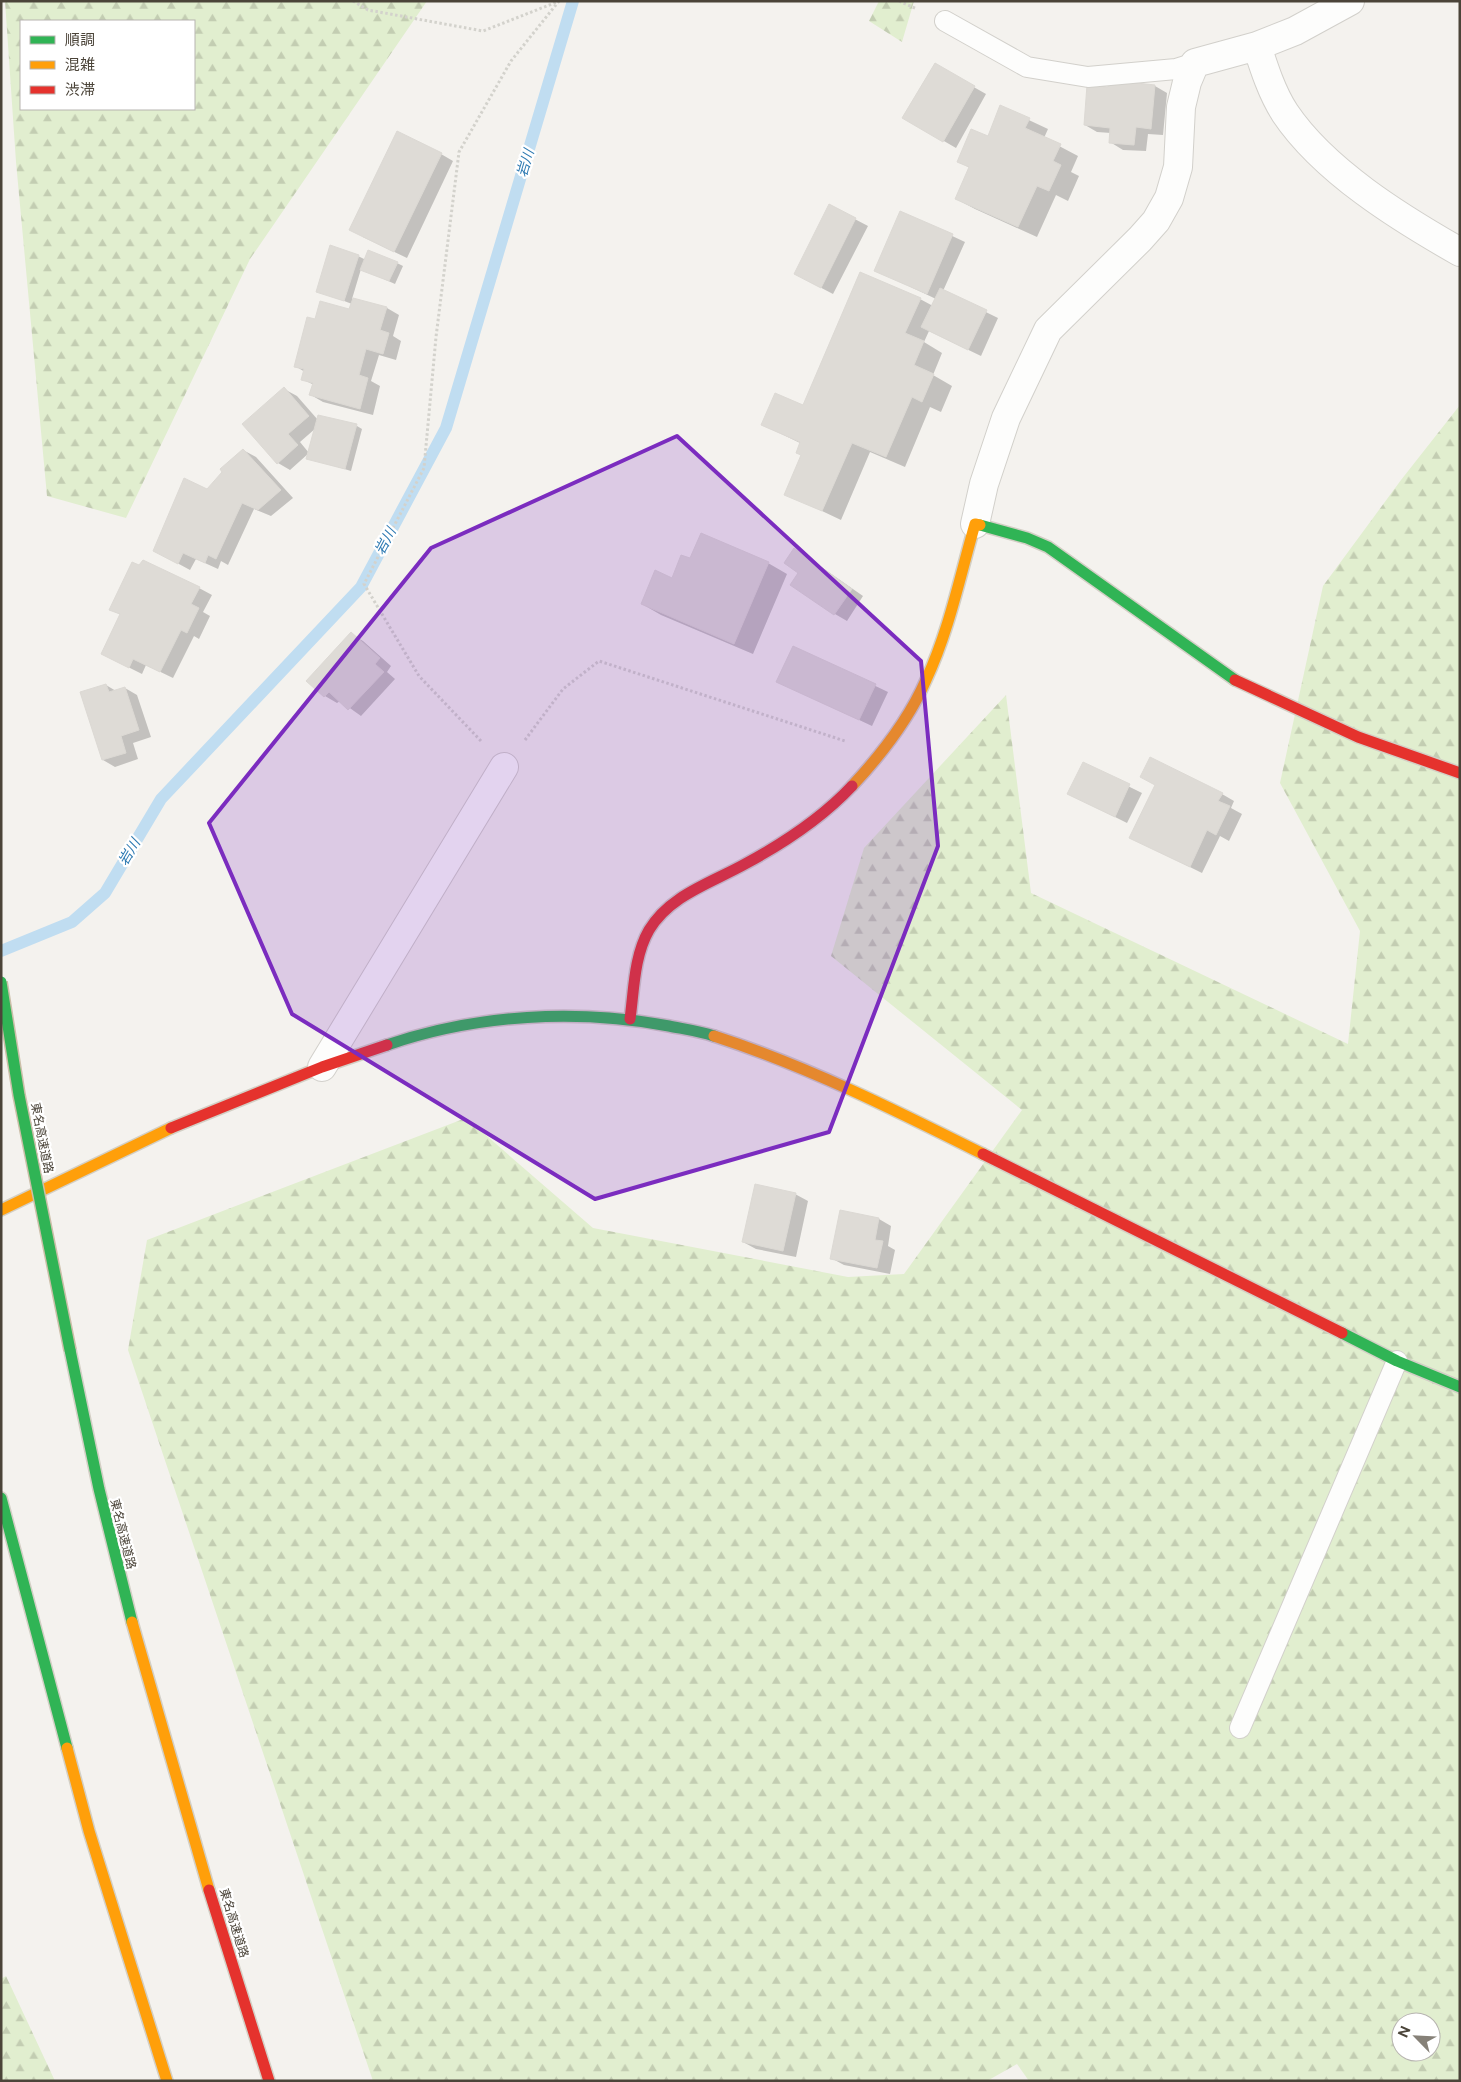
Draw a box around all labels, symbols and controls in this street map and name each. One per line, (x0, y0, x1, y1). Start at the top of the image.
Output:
legend (20, 20, 195, 110)
text: 順調 (65, 31, 95, 48)
text: 混雑 (65, 56, 95, 73)
text: 渋滞 (65, 81, 95, 98)
water label: 岩川 (513, 145, 537, 179)
water label: 岩川 (371, 523, 400, 557)
water label: 岩川 (115, 834, 144, 868)
street label: 東名高速道路 (28, 1101, 56, 1175)
street label: 東名高速道路 (107, 1497, 139, 1571)
street label: 東名高速道路 (217, 1887, 251, 1959)
north arrow (1391, 2012, 1441, 2062)
text: N (1395, 2023, 1414, 2040)

